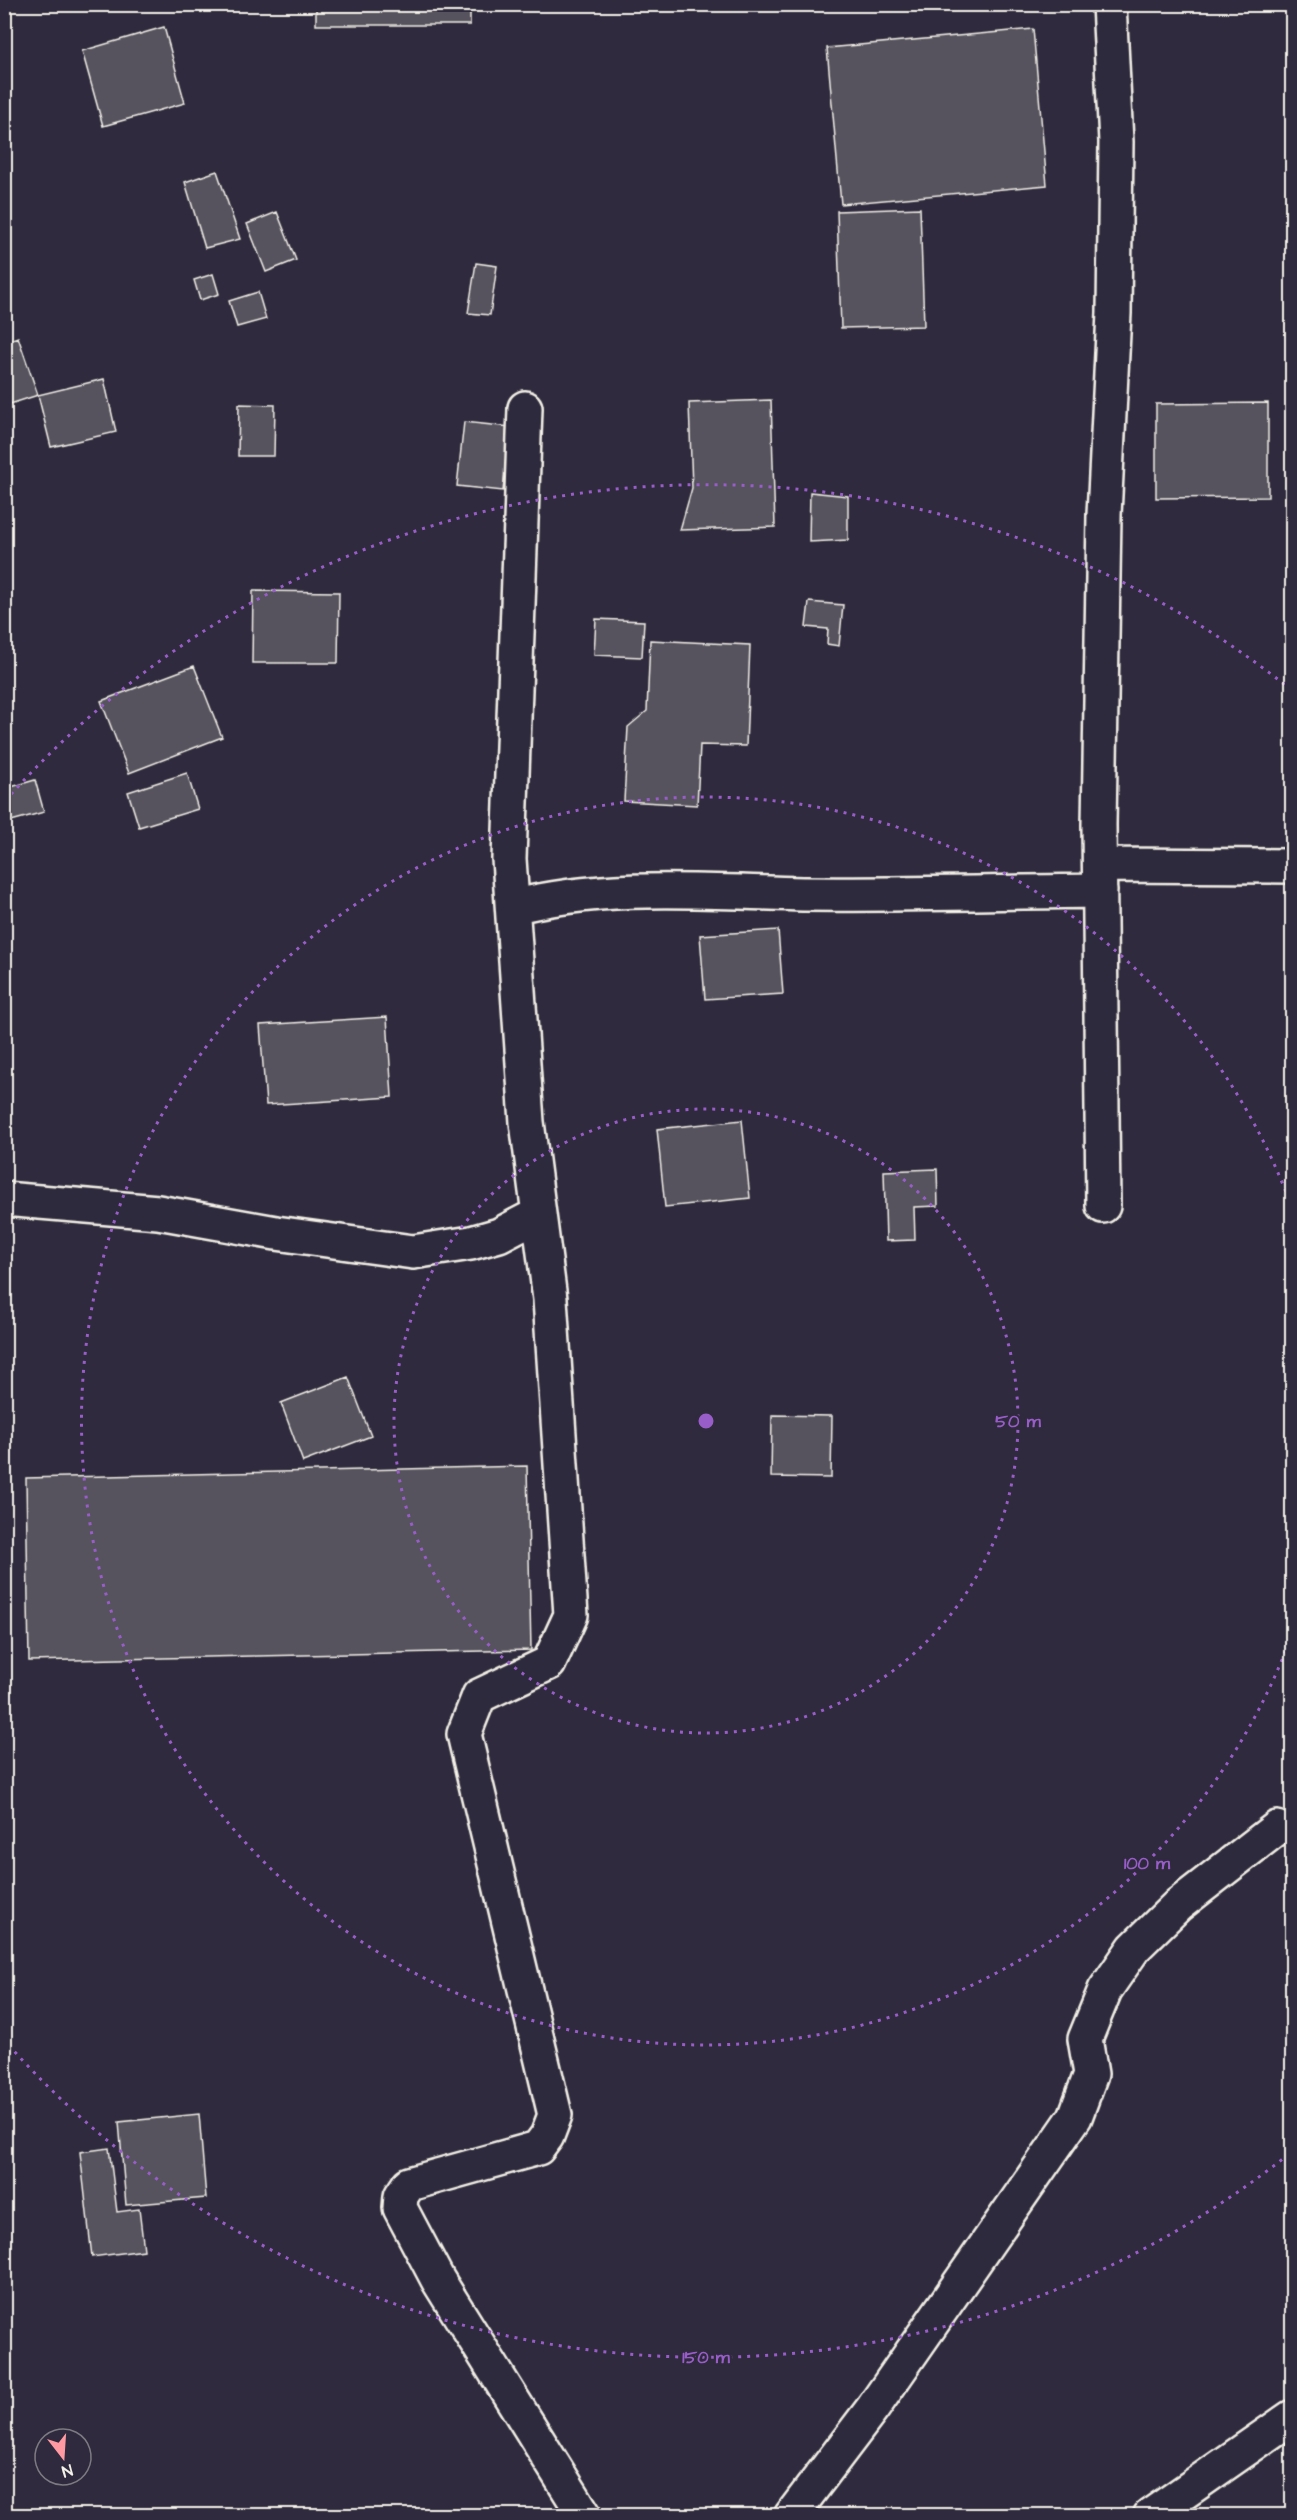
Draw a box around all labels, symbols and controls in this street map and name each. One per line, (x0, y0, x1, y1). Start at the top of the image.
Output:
text: 50 m (995, 1409, 1042, 1434)
centre of rings (696, 1411, 716, 1431)
text: 100 m (1124, 1851, 1171, 1876)
text: 150 m (682, 2345, 731, 2370)
north arrow (33, 2427, 93, 2487)
text: N (59, 2458, 75, 2482)

